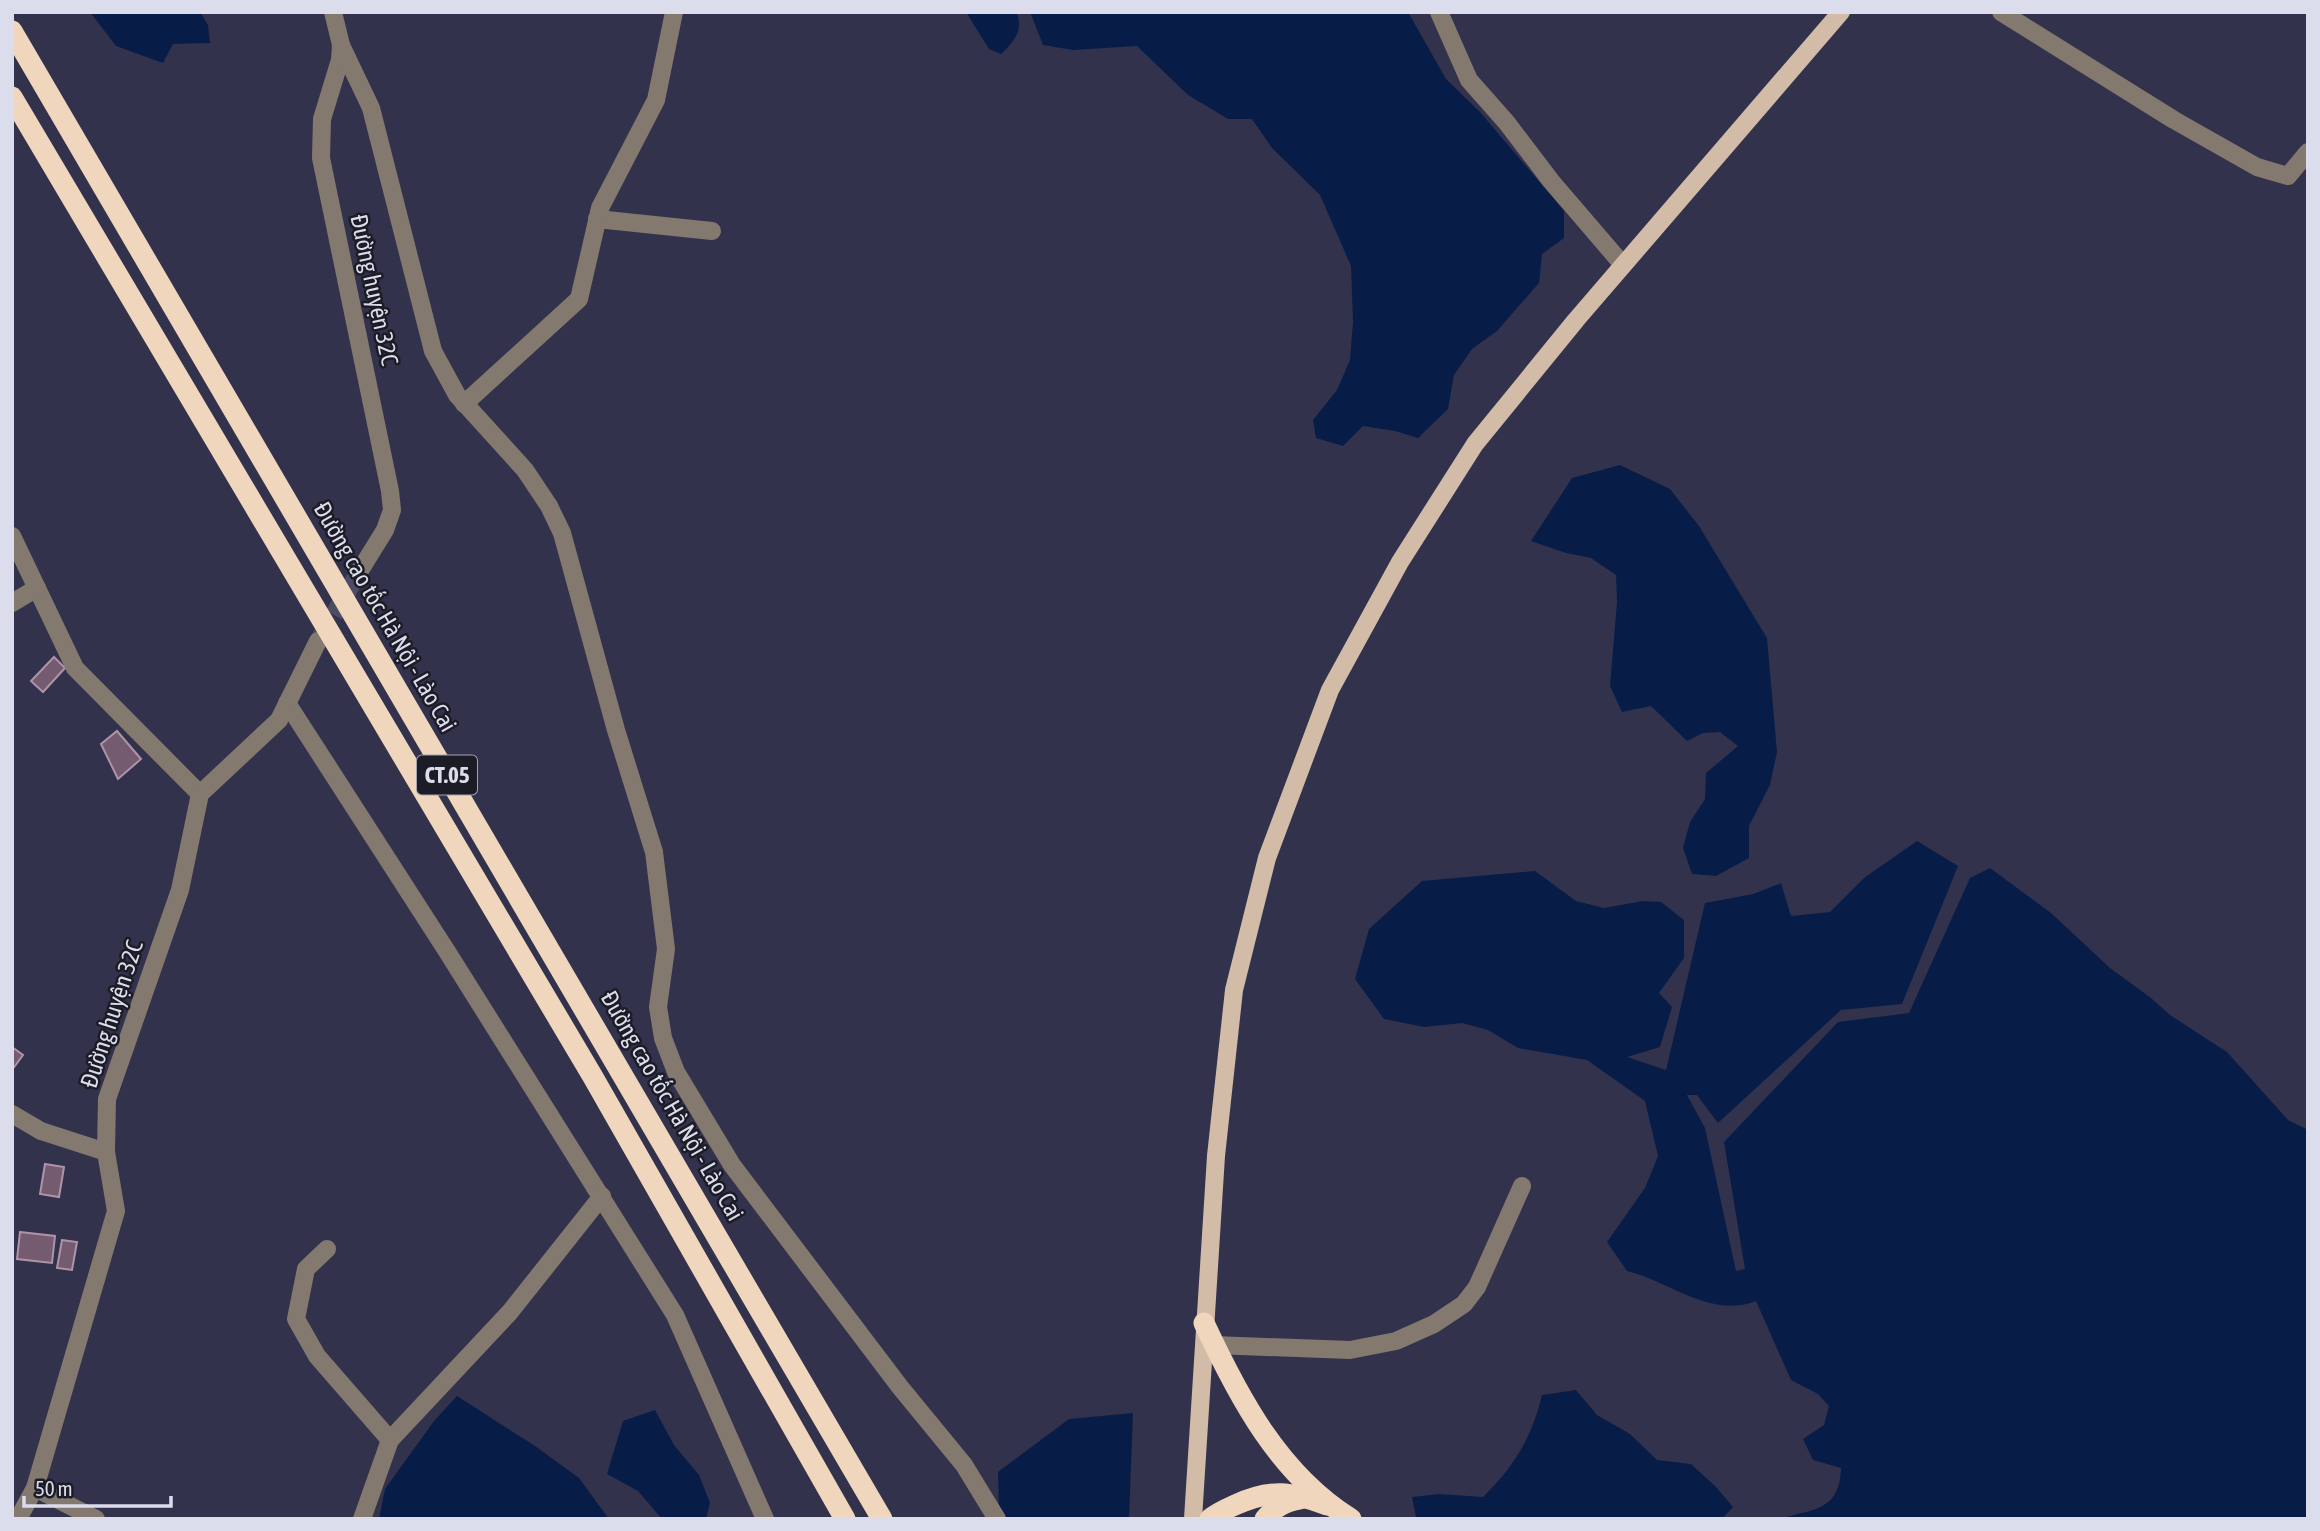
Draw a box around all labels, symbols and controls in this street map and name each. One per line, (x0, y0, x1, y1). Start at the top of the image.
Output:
street label: Đường huyện 32C (345, 212, 404, 368)
street label: Đường cao tốc Hà Nội - Lào Cai (309, 497, 462, 736)
road number: CT.05 (417, 755, 477, 794)
street label: Đường huyện 32C (75, 936, 148, 1091)
street label: Đường cao tốc Hà Nội - Lào Cai (596, 986, 749, 1225)
scale bar (24, 1464, 172, 1508)
text: 50 m (35, 1476, 73, 1500)

